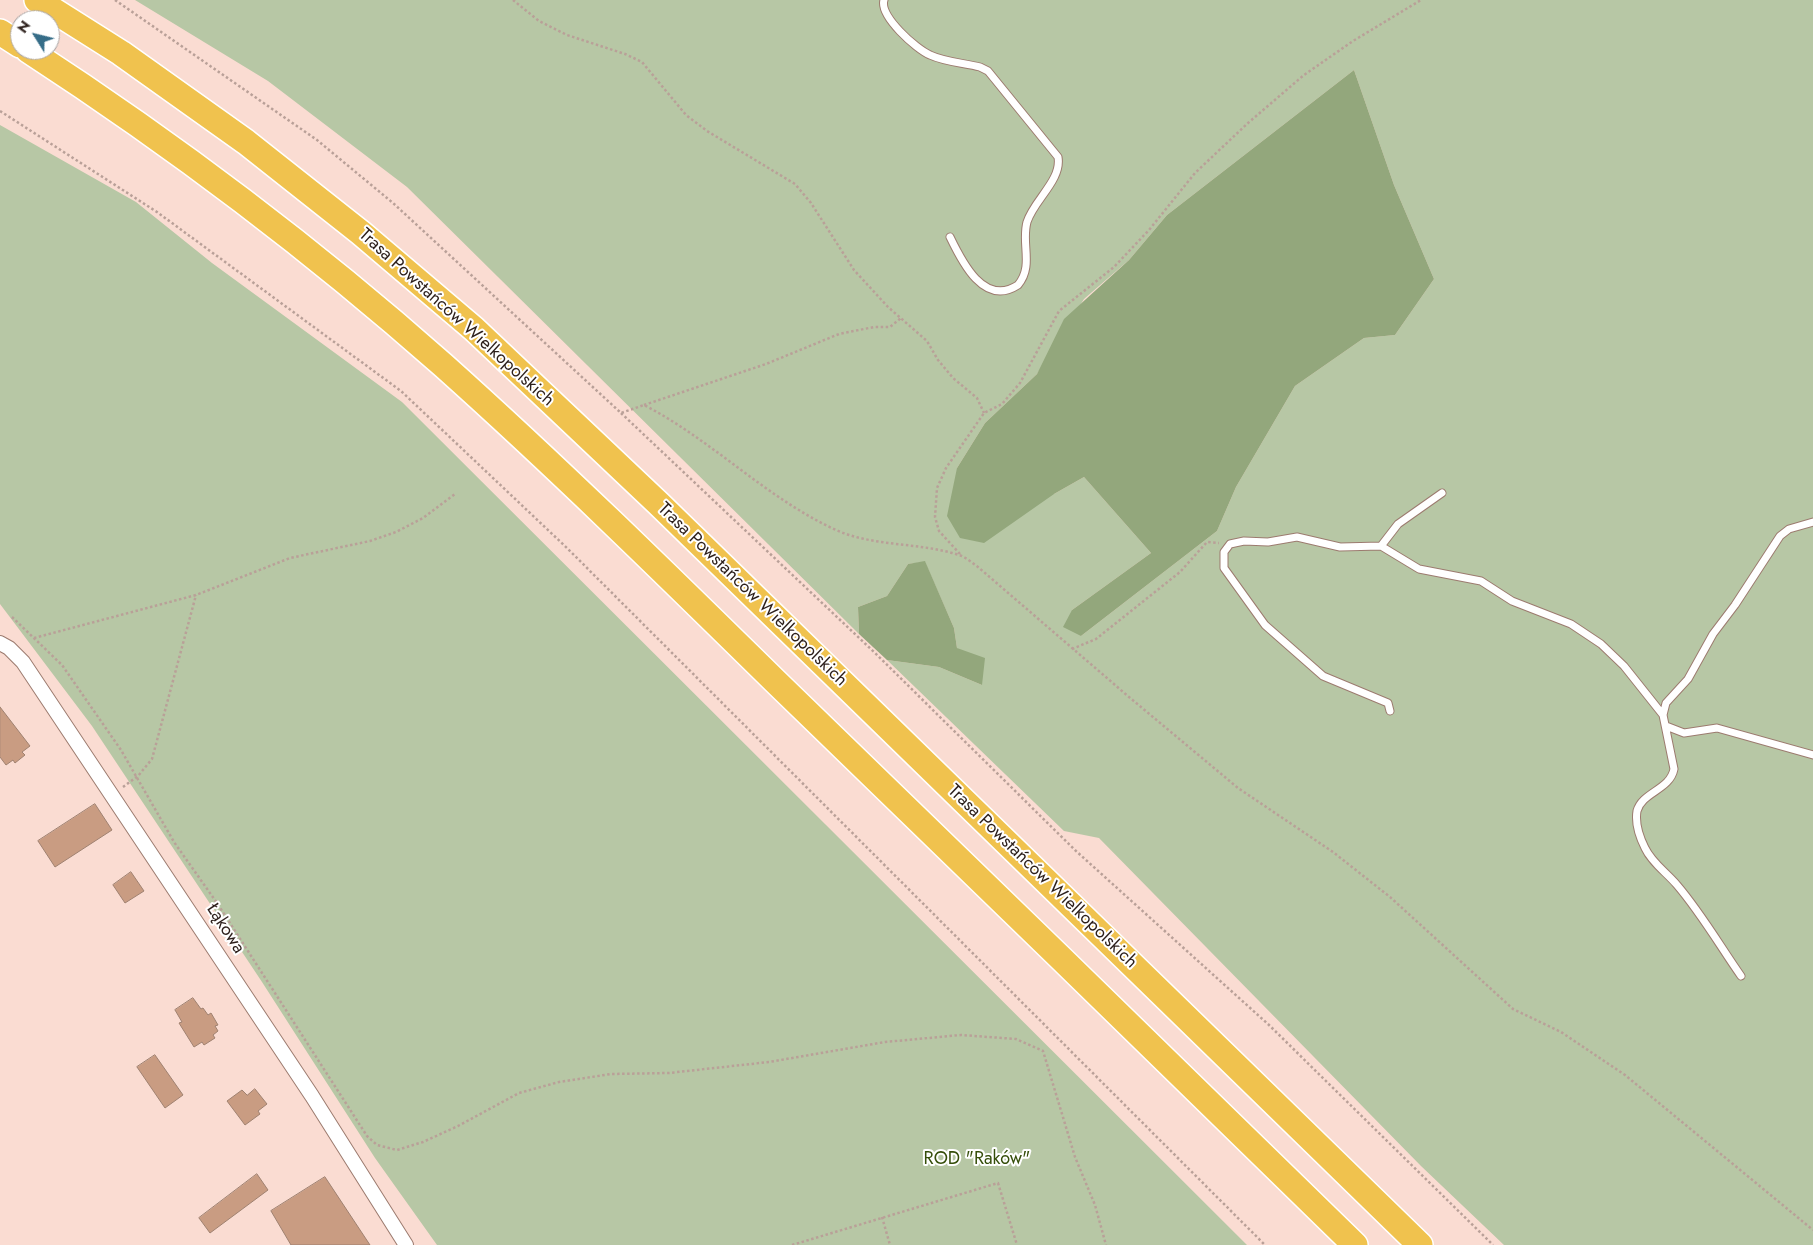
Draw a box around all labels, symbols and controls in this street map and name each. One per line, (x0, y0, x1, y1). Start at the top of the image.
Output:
north arrow (10, 10, 60, 60)
text: N (12, 16, 35, 37)
street label: Trasa Powstańców Wielkopolskich (354, 225, 558, 411)
street label: Trasa Powstańców Wielkopolskich (653, 499, 851, 691)
street label: Trasa Powstańców Wielkopolskich (943, 781, 1141, 973)
street label: Łąkowa (201, 900, 249, 958)
park label: ROD "Raków" (924, 1149, 1030, 1171)

